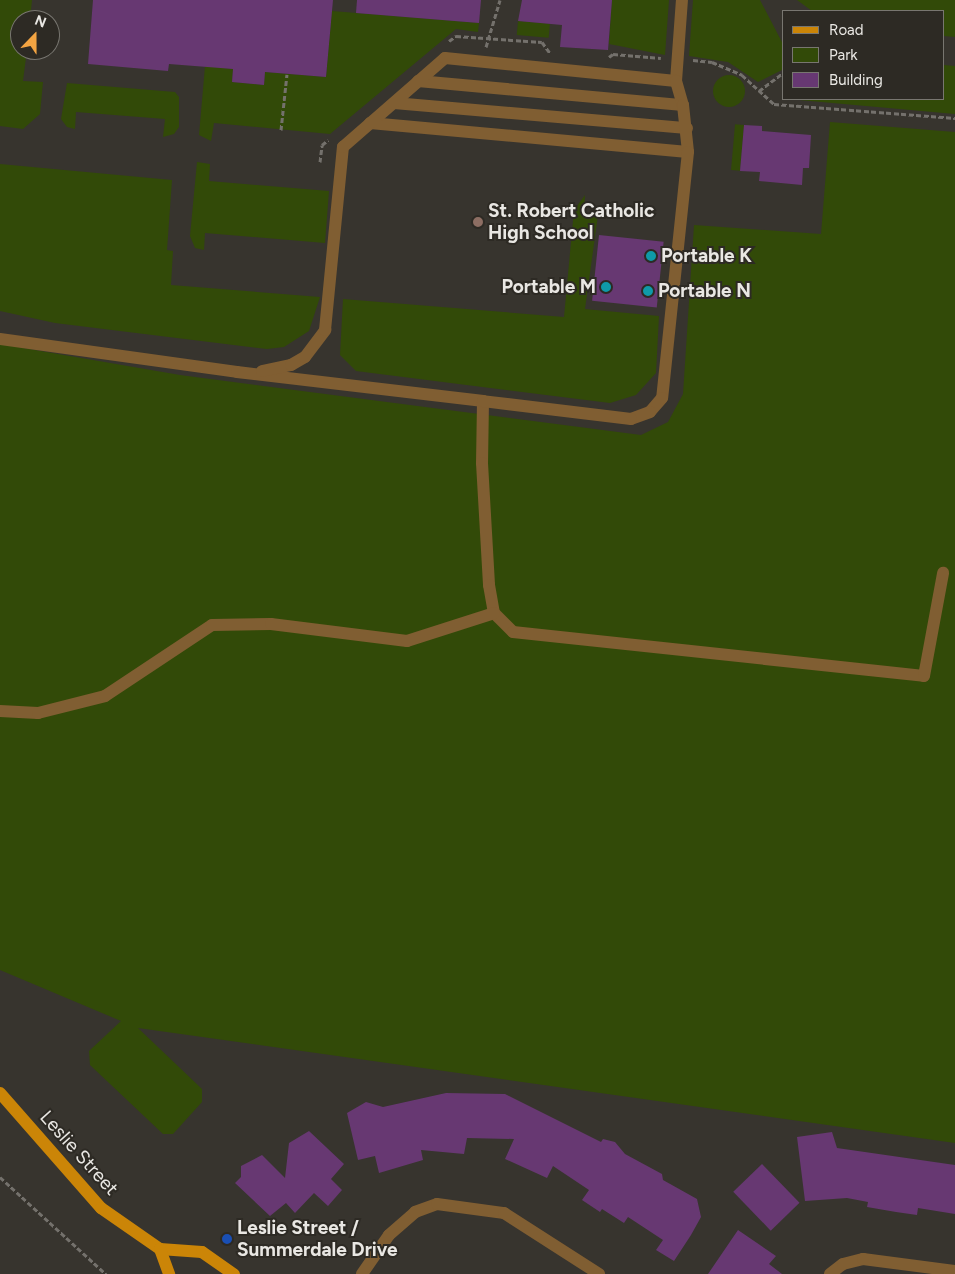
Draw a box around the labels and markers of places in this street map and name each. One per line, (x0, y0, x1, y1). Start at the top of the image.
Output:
place label: St. Robert Catholic High School (488, 200, 654, 244)
marker: St. Robert Catholic High School (472, 216, 484, 228)
place label: Portable K (661, 245, 752, 267)
marker: Portable K (645, 250, 657, 262)
place label: Portable M (502, 276, 596, 298)
place label: Portable N (658, 280, 751, 302)
marker: Portable M (600, 281, 612, 293)
marker: Portable N (642, 285, 654, 297)
place label: Leslie Street / Summerdale Drive (237, 1217, 398, 1261)
marker: Leslie Street / Summerdale Drive (221, 1233, 233, 1245)

